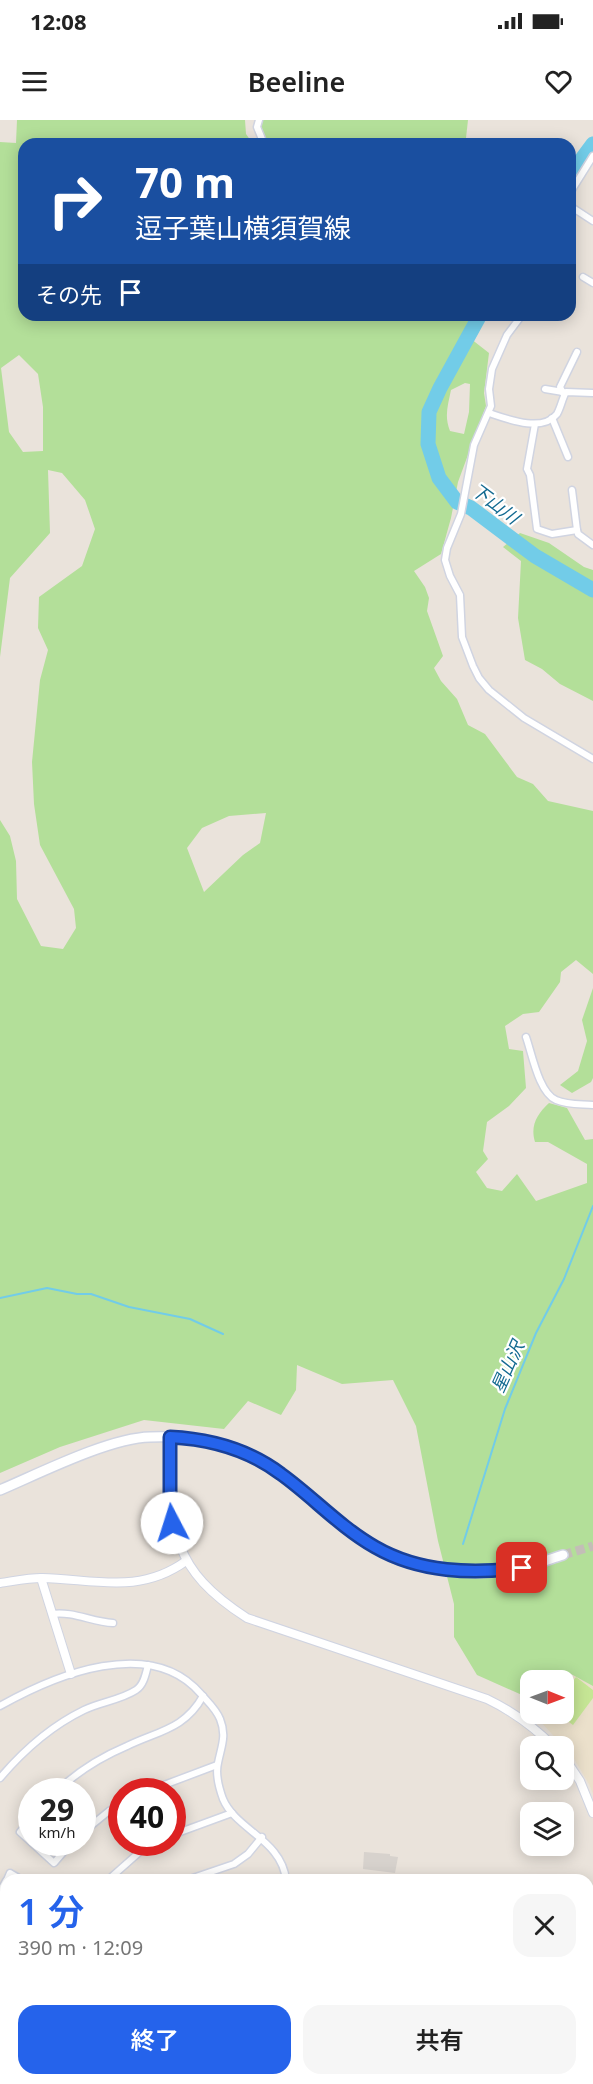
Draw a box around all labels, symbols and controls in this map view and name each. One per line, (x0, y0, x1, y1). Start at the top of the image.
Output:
text: 12:08 (30, 6, 87, 36)
text: Beeline (248, 63, 345, 100)
icon: menu (18, 65, 51, 98)
icon: heart (542, 65, 575, 98)
text: 70 m (135, 153, 235, 210)
icon: right (36, 162, 114, 240)
text: 逗子葉山横須賀線 (135, 209, 351, 246)
icon: arrive (114, 276, 147, 309)
text: その先 (36, 279, 102, 309)
water label: 下山川 (467, 477, 526, 530)
water label: 星山沢 (485, 1335, 530, 1396)
position arrow (140, 1491, 204, 1555)
pin (496, 1542, 547, 1593)
icon: arrive (505, 1551, 538, 1584)
north arrow (520, 1670, 574, 1724)
map controls (520, 1670, 574, 1856)
button: search (520, 1736, 574, 1790)
speed limit sign: 40 (108, 1778, 186, 1856)
text: 29 (40, 1789, 74, 1830)
button: layers (520, 1802, 574, 1856)
text: km/h (39, 1822, 75, 1842)
text: 1 分 (18, 1887, 84, 1936)
button: close (513, 1894, 576, 1957)
text: 390 m · 12:09 (18, 1934, 143, 1961)
button: 終了 (18, 2005, 291, 2074)
button: 共有 (303, 2005, 576, 2074)

